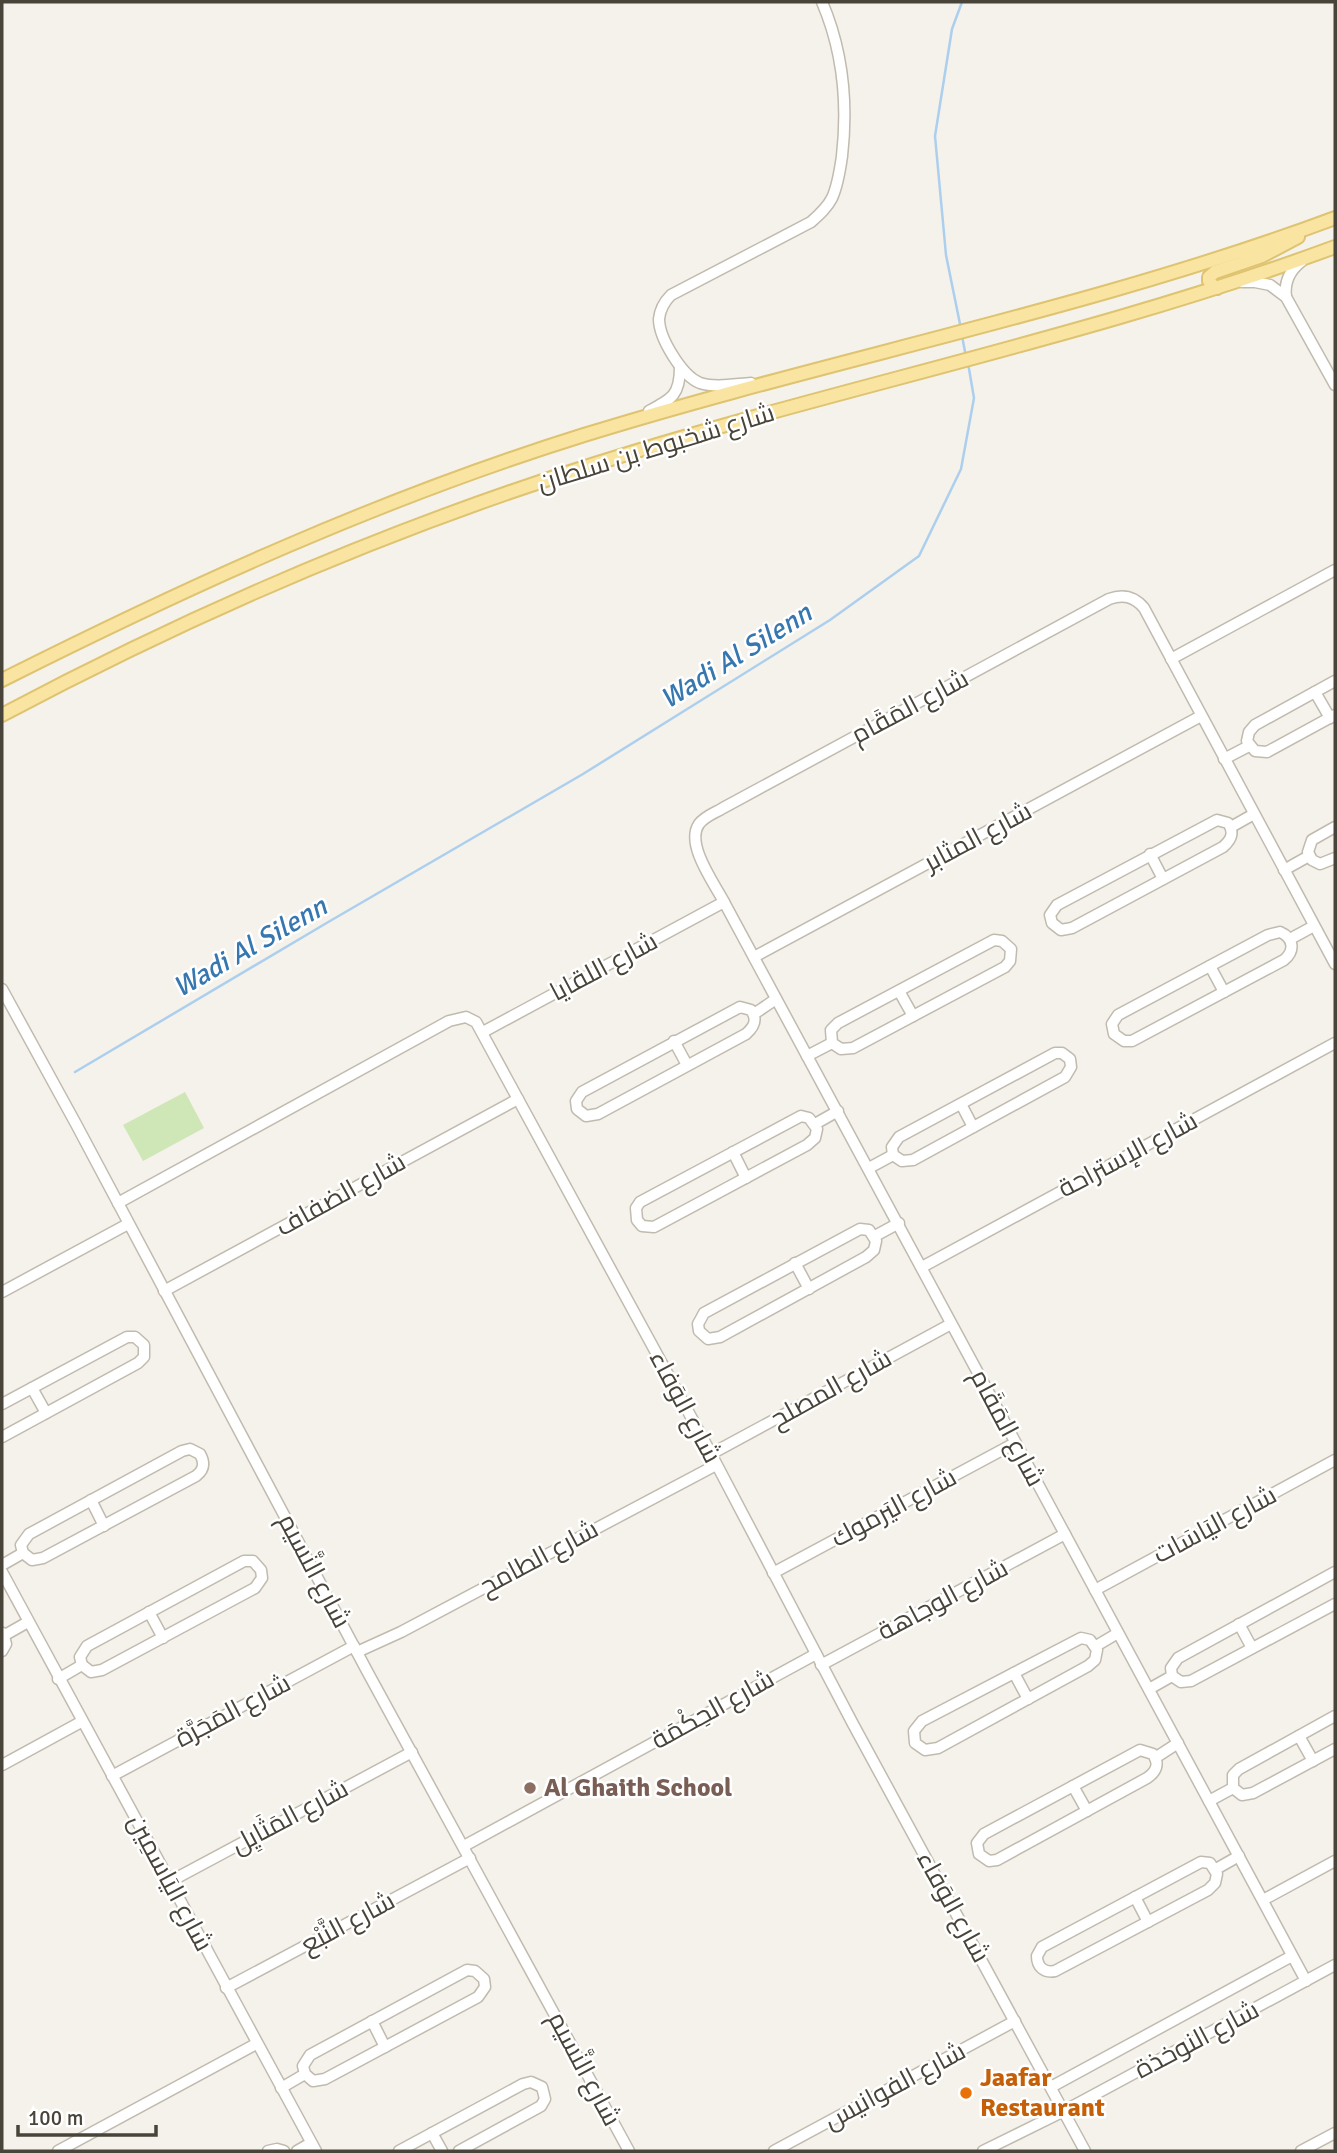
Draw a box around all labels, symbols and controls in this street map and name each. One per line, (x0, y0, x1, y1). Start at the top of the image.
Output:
street label: شارع شخبوط بن سلطان (534, 397, 778, 499)
water label: Wadi Al Silenn (654, 596, 819, 716)
street label: شارع المَقَام (846, 663, 975, 752)
street label: شارع المثابر (917, 795, 1038, 880)
water label: Wadi Al Silenn (167, 889, 334, 1005)
street label: شارع اللقايا (545, 925, 663, 1009)
street label: شارع الإستراحة (1053, 1105, 1203, 1205)
street label: شارع الضفاف (270, 1146, 412, 1244)
street label: شارع المصلح (765, 1342, 897, 1436)
street label: شارع الوَفاء (642, 1345, 728, 1469)
street label: شارع المَقَام (962, 1364, 1051, 1493)
street label: شارع اليَرموك (826, 1462, 962, 1554)
street label: شارع اليَاسَات (1148, 1479, 1282, 1571)
street label: شارع النَّسيم (270, 1508, 358, 1634)
street label: شارع الطامح (474, 1513, 604, 1603)
street label: شارع الوجاهة (872, 1552, 1014, 1648)
street label: شارع الحِكْمَة (645, 1662, 780, 1757)
street label: شارع المَجَرَّة (170, 1667, 296, 1755)
street label: شارع المَثَايِل (226, 1772, 354, 1861)
place label: Al Ghaith School (544, 1772, 732, 1804)
marker: Al Ghaith School (522, 1780, 538, 1796)
street label: شارع اليَاسمِين (121, 1809, 219, 1957)
street label: شارع الوَفاء (909, 1846, 997, 1968)
street label: شارع النَّبْع (295, 1884, 401, 1961)
street label: شارع النوخذة (1129, 1994, 1265, 2086)
street label: شارع النَّسيم (540, 2006, 628, 2132)
street label: شارع الفوانيس (819, 2035, 971, 2137)
place label: Jaafar Restaurant (980, 2062, 1105, 2124)
marker: Jaafar Restaurant (958, 2085, 974, 2101)
scale bar (18, 2094, 156, 2138)
text: 100 m (28, 2105, 83, 2131)

